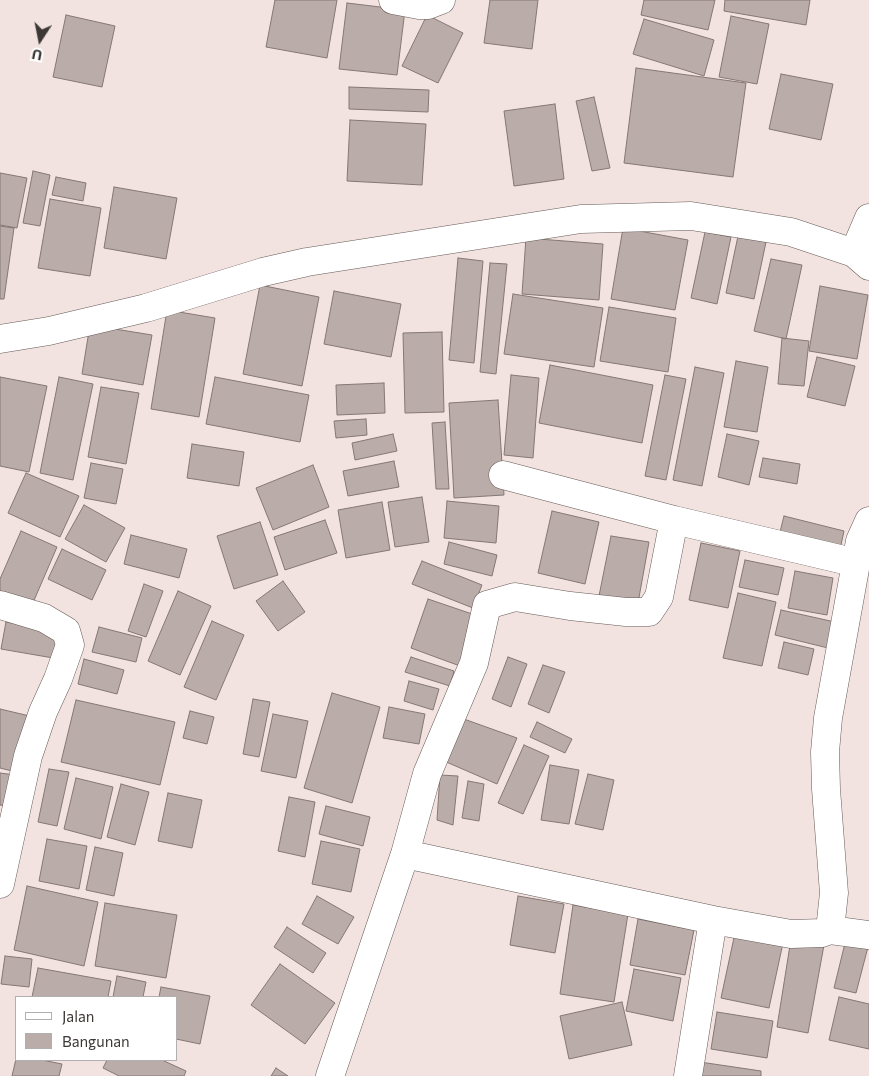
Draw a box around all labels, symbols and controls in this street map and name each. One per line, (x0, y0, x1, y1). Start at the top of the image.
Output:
north arrow (15, 15, 65, 65)
text: U (30, 46, 44, 65)
legend (15, 996, 178, 1061)
text: Jalan (62, 1007, 94, 1025)
text: Bangunan (62, 1032, 130, 1050)

